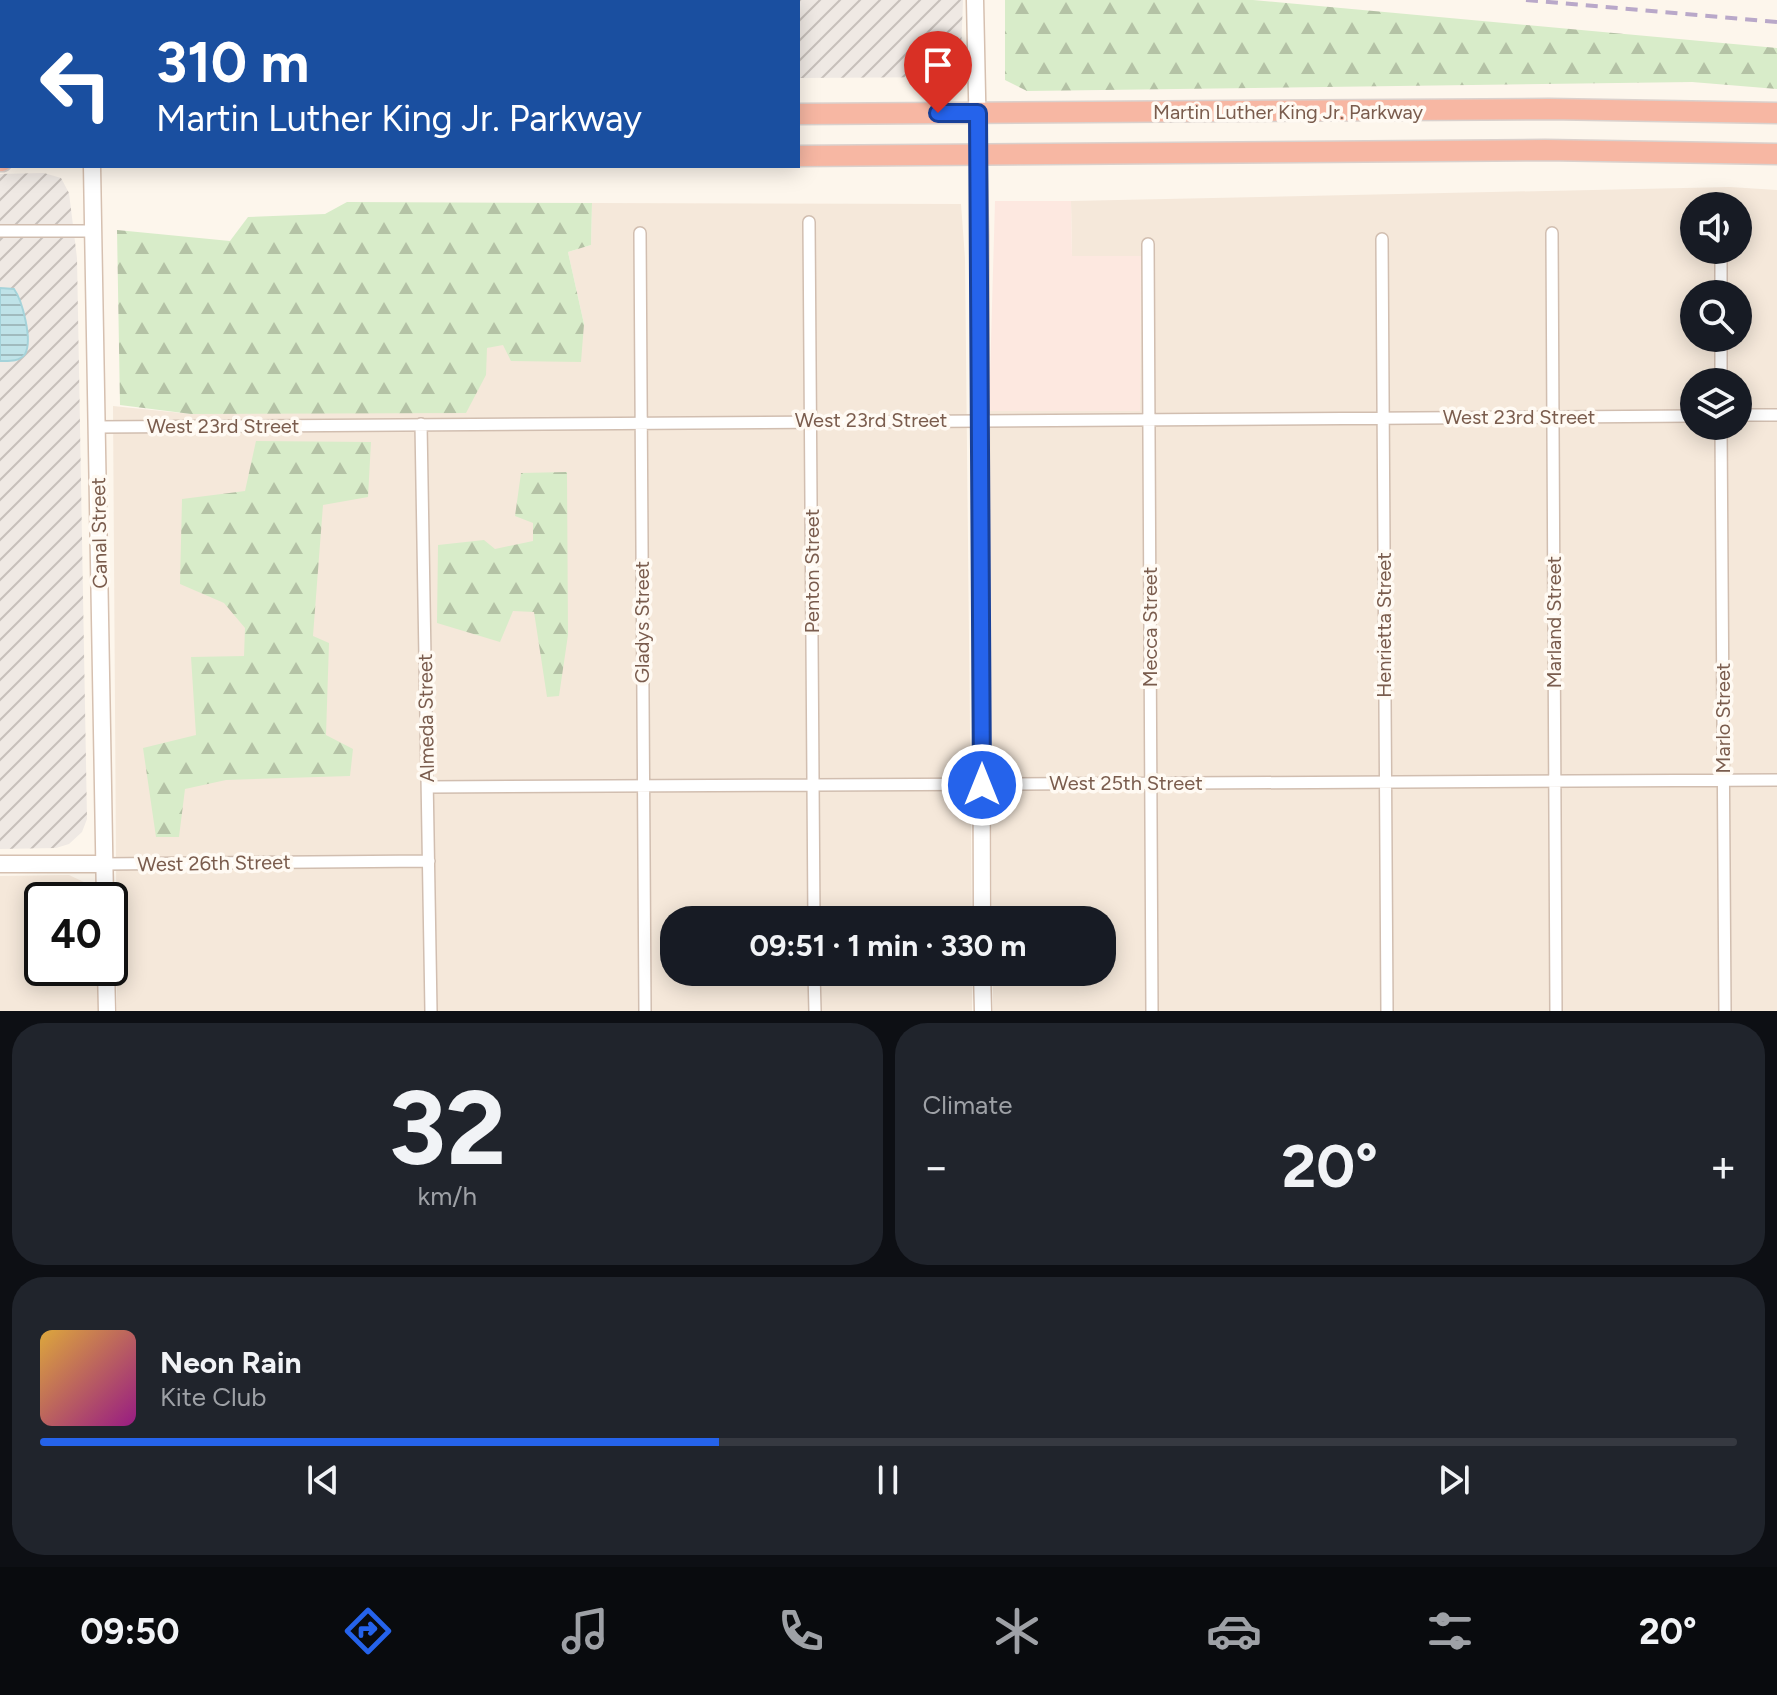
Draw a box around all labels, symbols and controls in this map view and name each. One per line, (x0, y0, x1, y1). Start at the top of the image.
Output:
text: 310 m (156, 29, 309, 96)
pin (904, 31, 972, 113)
icon: left (24, 32, 128, 136)
icon: arrive (916, 43, 960, 87)
text: Martin Luther King Jr. Parkway (156, 97, 642, 140)
street label: Martin Luther King Jr. Parkway (1153, 100, 1423, 124)
map controls (1680, 192, 1752, 440)
button: sound (1680, 192, 1752, 264)
button: search (1680, 280, 1752, 352)
button: layers (1680, 368, 1752, 440)
street label: West 23rd Street (1443, 405, 1595, 429)
street label: West 23rd Street (795, 408, 947, 432)
street label: West 23rd Street (147, 414, 299, 438)
street label: Canal Street (86, 477, 112, 589)
street label: Penton Street (800, 509, 824, 633)
street label: Henrietta Street (1372, 552, 1396, 698)
street label: Marland Street (1542, 556, 1566, 688)
street label: Gladys Street (630, 561, 654, 683)
street label: Mecca Street (1138, 567, 1162, 687)
street label: Almeda Street (413, 653, 439, 783)
street label: Marlo Street (1711, 663, 1735, 773)
position arrow (940, 743, 1024, 827)
street label: West 25th Street (1049, 771, 1203, 795)
street label: West 26th Street (137, 850, 291, 876)
speed limit sign: 40 (24, 882, 128, 986)
text: 09:51 · 1 min · 330 m (749, 927, 1027, 964)
text: 32 (388, 1065, 506, 1190)
text: Climate (923, 1089, 1012, 1121)
text: 20° (1282, 1130, 1378, 1202)
text: − (923, 1140, 950, 1193)
text: + (1710, 1140, 1737, 1193)
text: km/h (418, 1180, 477, 1212)
text: Neon Rain (160, 1344, 302, 1381)
text: Kite Club (160, 1381, 266, 1413)
icon: previous (301, 1458, 345, 1502)
icon: pause (866, 1458, 910, 1502)
icon: next (1432, 1458, 1476, 1502)
icon: directions (340, 1603, 396, 1659)
icon: music (557, 1603, 613, 1659)
icon: phone (773, 1603, 829, 1659)
icon: climate (989, 1603, 1045, 1659)
icon: car (1206, 1603, 1262, 1659)
icon: filters (1422, 1603, 1478, 1659)
text: 09:50 (80, 1610, 180, 1653)
text: 20° (1639, 1610, 1697, 1653)

